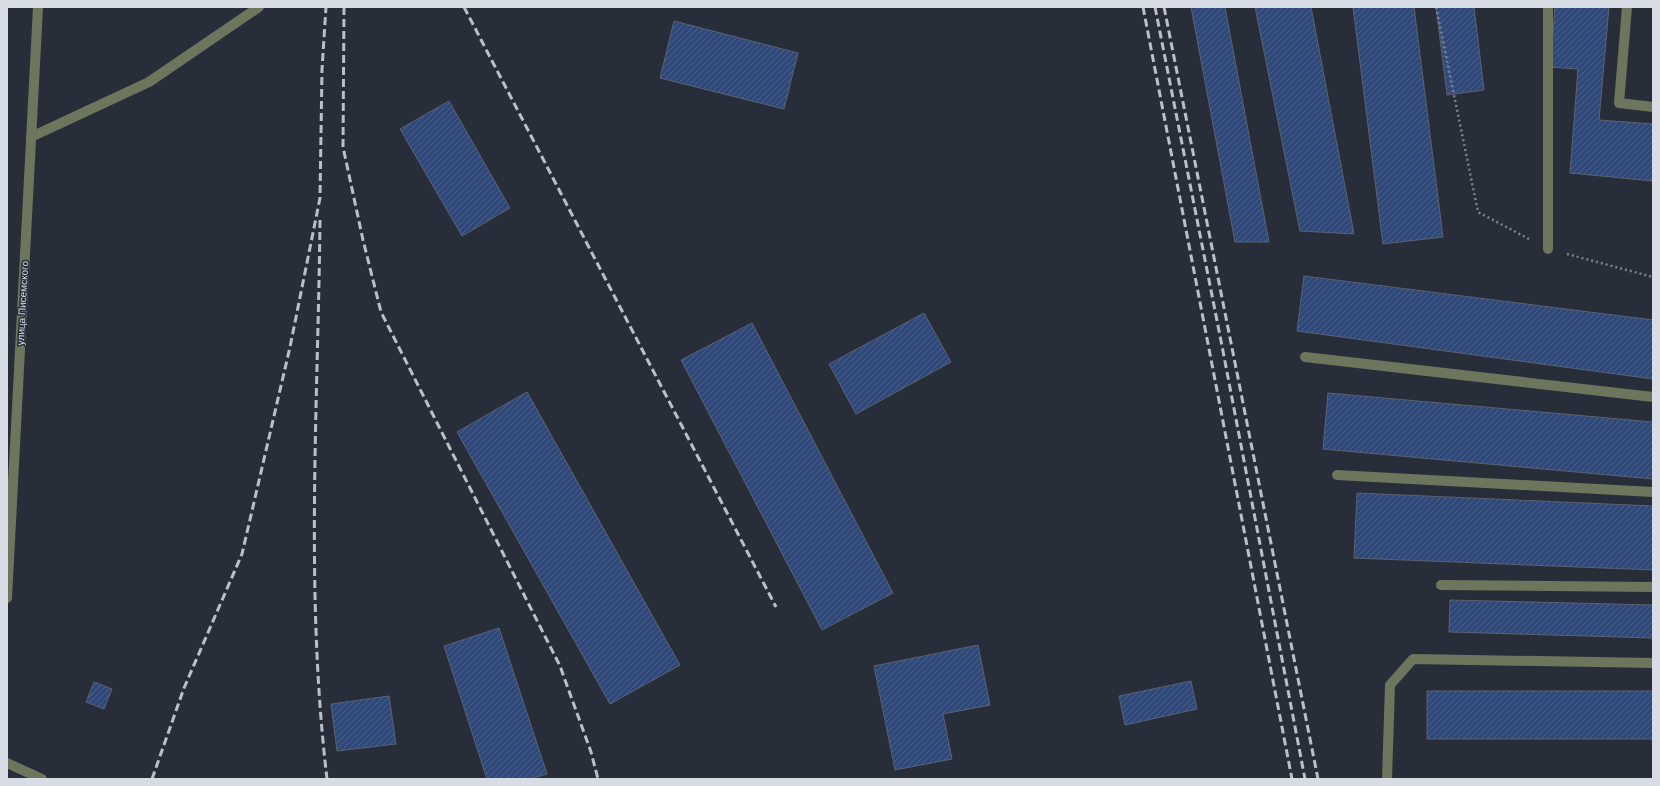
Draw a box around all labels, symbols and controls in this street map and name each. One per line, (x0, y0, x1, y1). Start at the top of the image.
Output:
street label: улица Писемского (15, 260, 30, 346)

